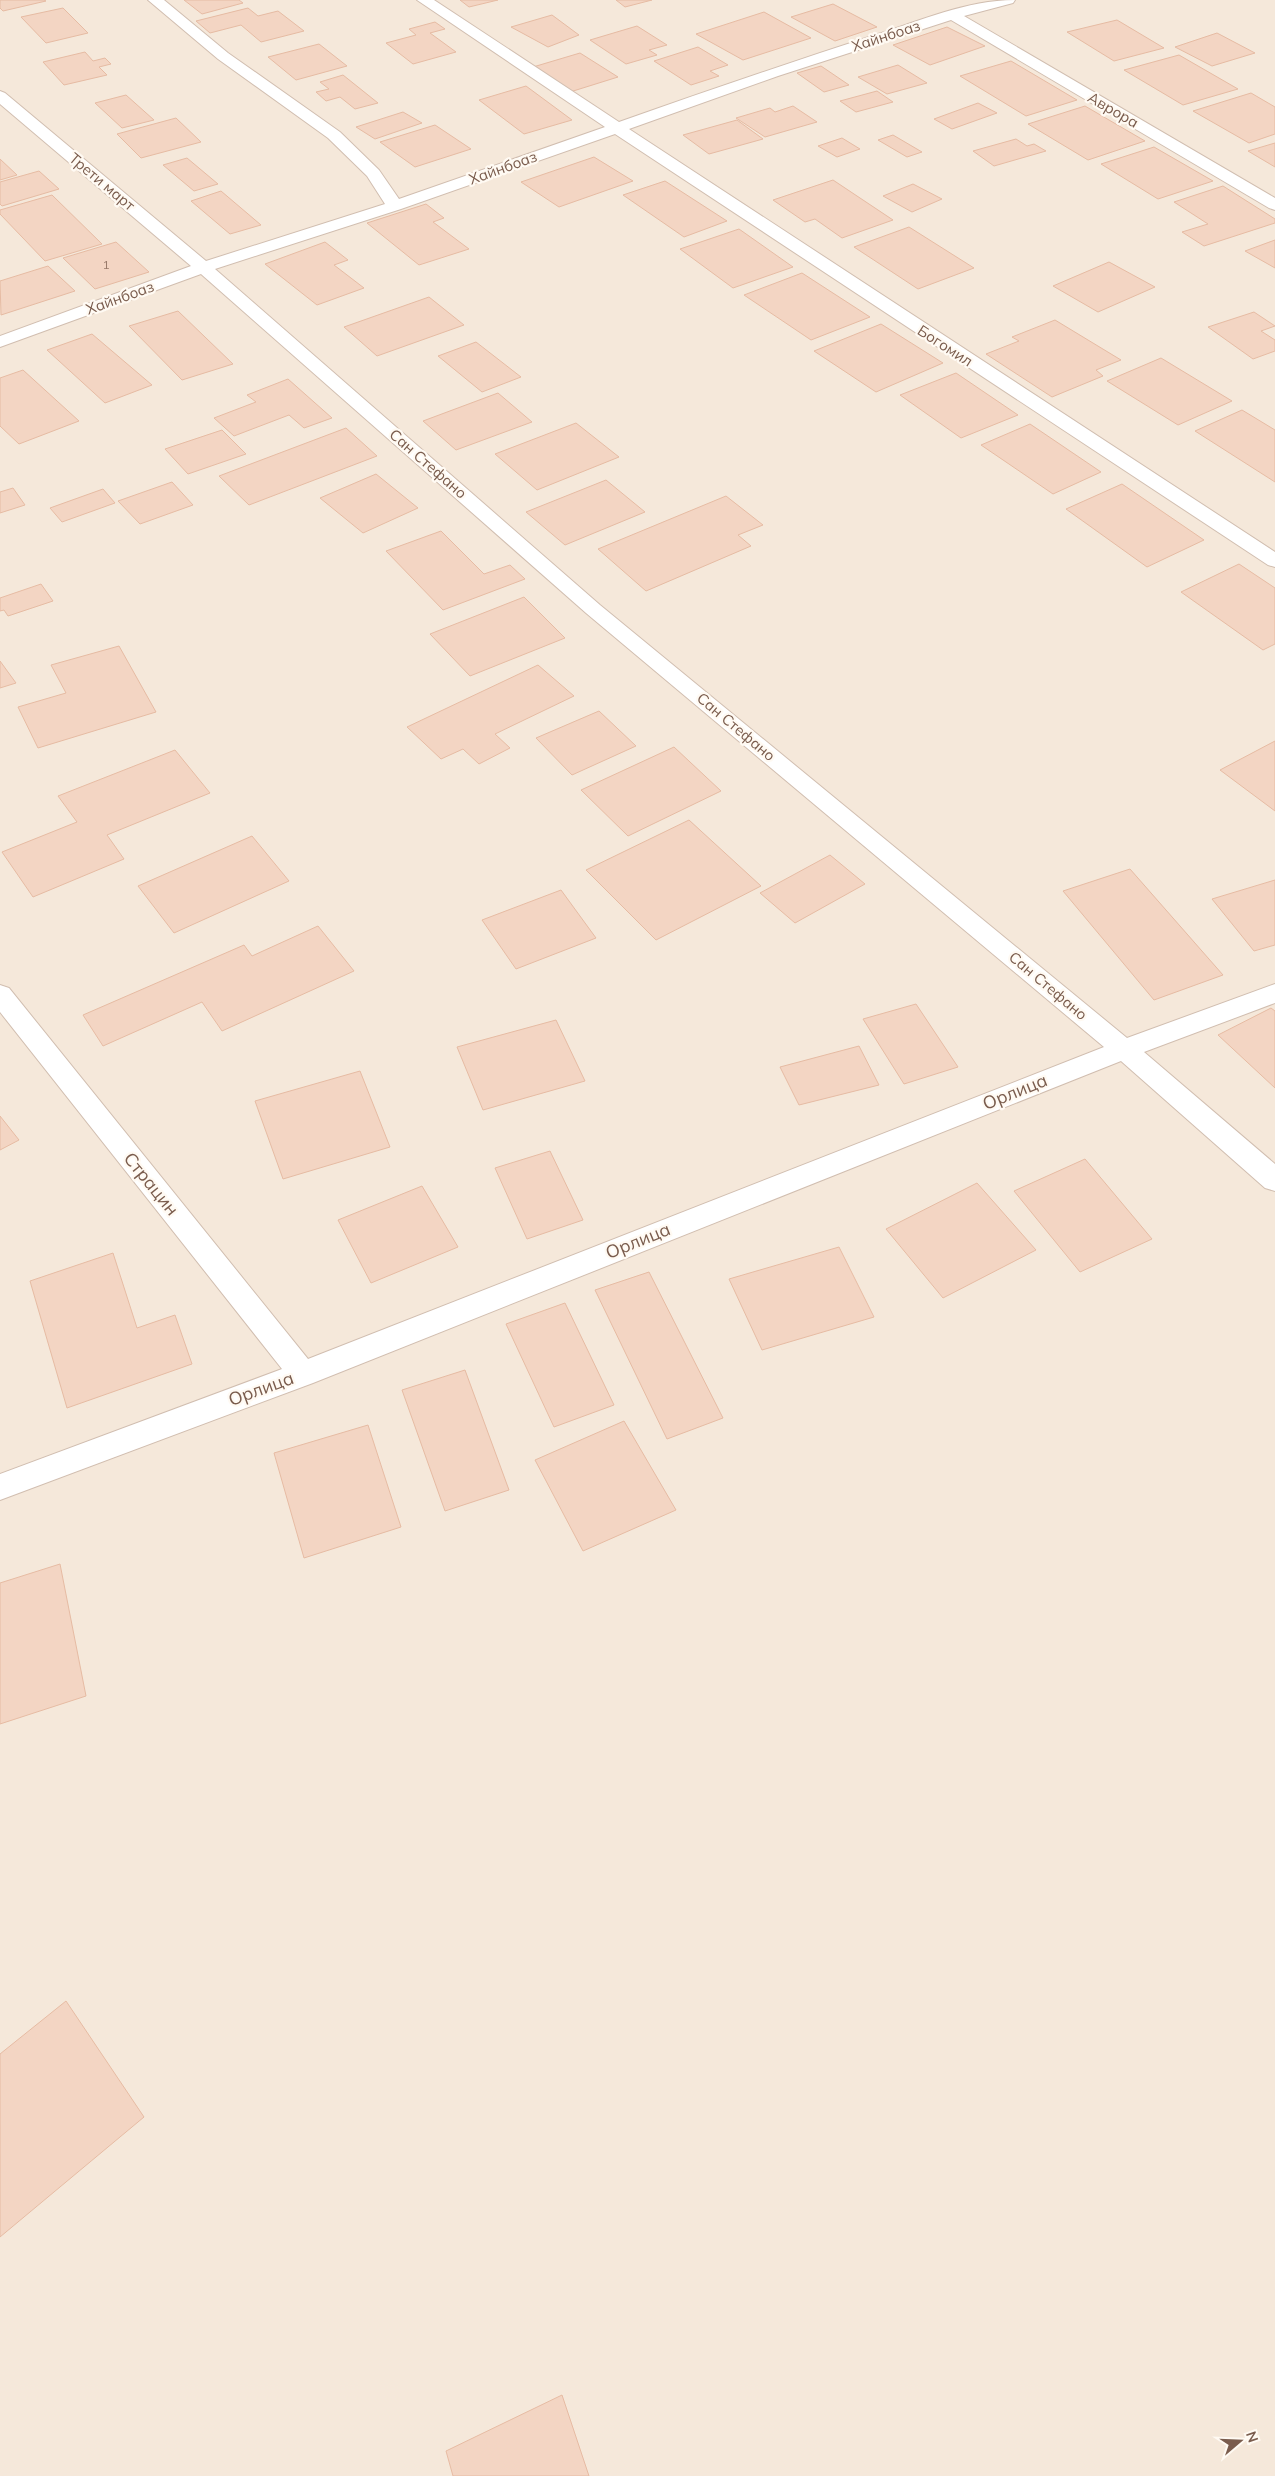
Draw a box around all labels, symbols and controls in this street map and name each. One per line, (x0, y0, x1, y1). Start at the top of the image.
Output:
street label: Хайнбоаз (849, 16, 923, 56)
street label: Аврора (1084, 87, 1142, 132)
street label: Хайнбоаз (466, 146, 539, 189)
street label: Трети март (65, 149, 139, 215)
house number: 1 (102, 257, 110, 272)
street label: Хайнбоаз (83, 276, 156, 319)
street label: Богомил (914, 321, 976, 370)
street label: Сан Стефано (386, 425, 471, 502)
street label: Сан Стефано (693, 688, 779, 765)
street label: Сан Стефано (1005, 947, 1091, 1024)
street label: Орлица (979, 1068, 1051, 1115)
street label: Страцин (119, 1147, 184, 1220)
street label: Орлица (602, 1217, 674, 1264)
street label: Орлица (225, 1366, 297, 1411)
north arrow (1215, 2416, 1265, 2466)
text: N (1242, 2429, 1263, 2445)

